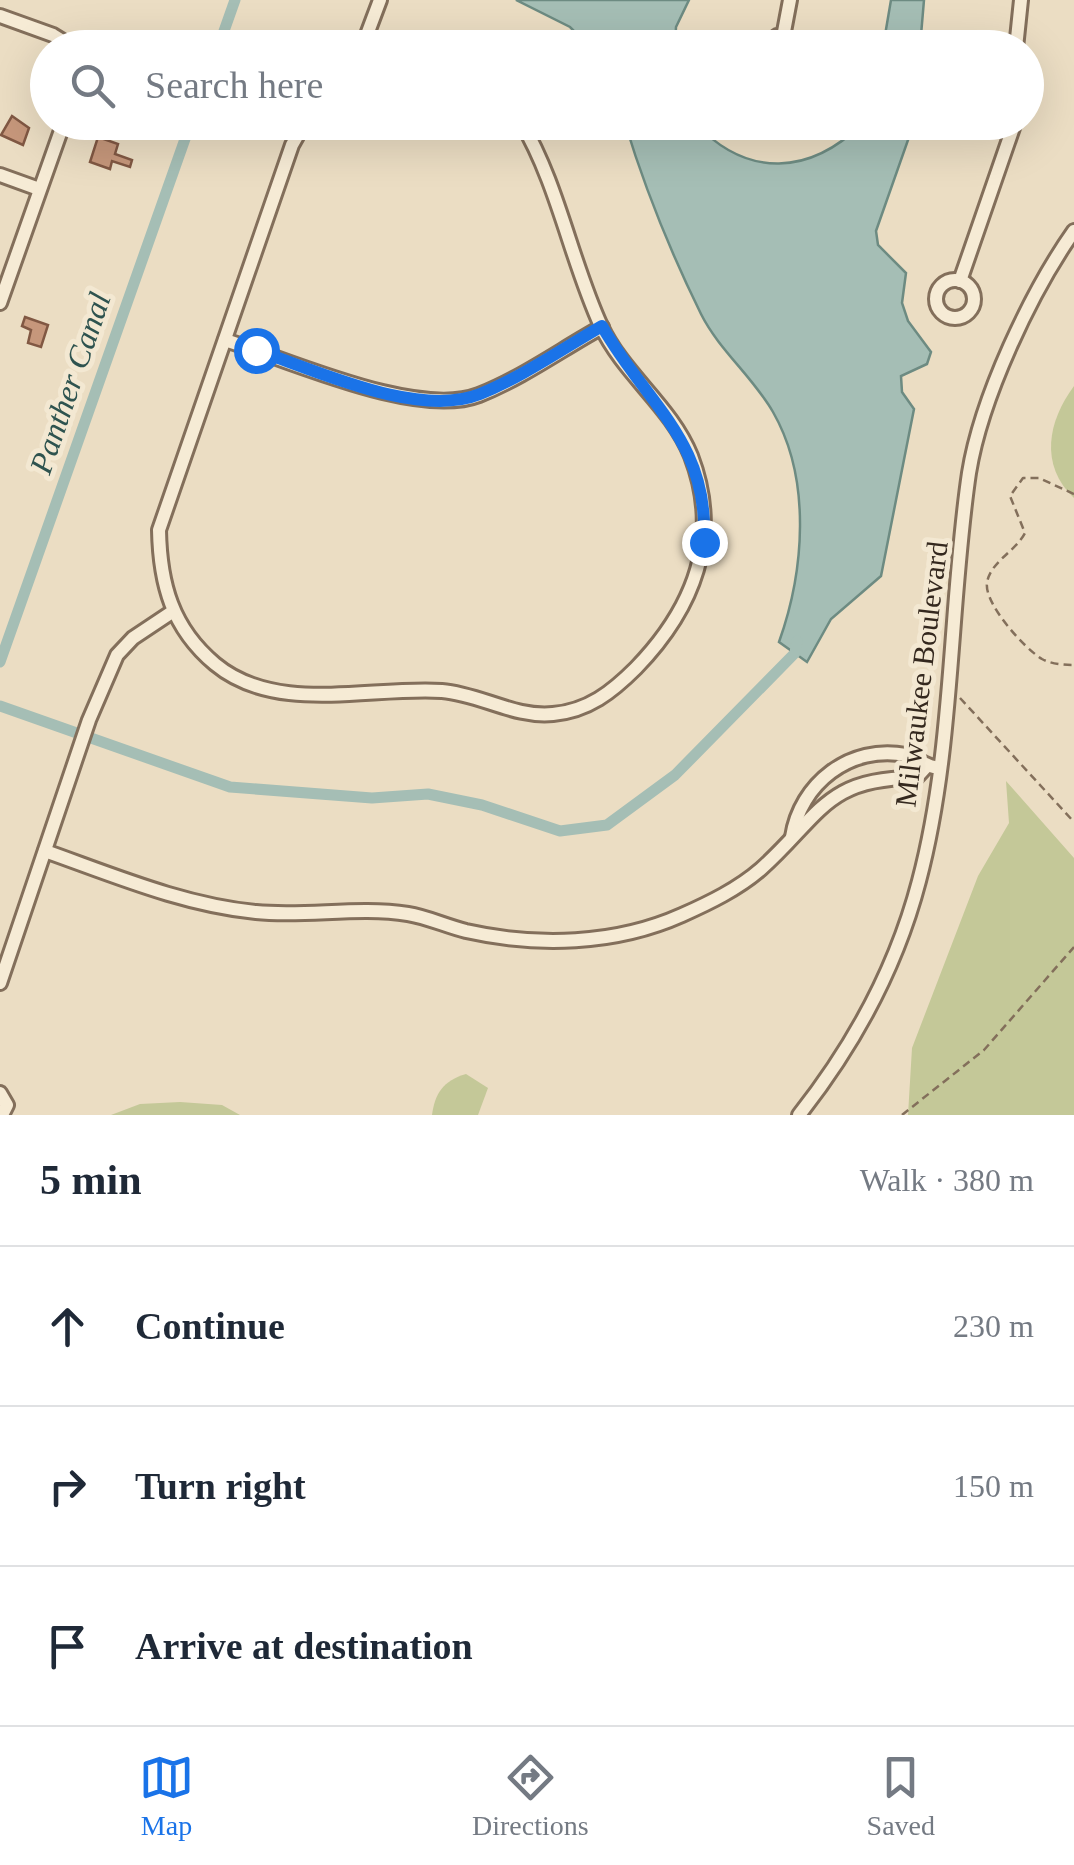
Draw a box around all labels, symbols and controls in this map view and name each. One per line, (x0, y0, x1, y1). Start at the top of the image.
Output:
search box (30, 30, 1044, 140)
icon: search (65, 58, 120, 113)
text: Search here (145, 64, 323, 106)
water label: Panther Canal (22, 288, 118, 479)
route start (234, 328, 280, 374)
route end (682, 520, 728, 566)
street label: Milwaukee Boulevard (888, 539, 954, 809)
text: 5 min (40, 1157, 142, 1203)
text: Walk · 380 m (860, 1162, 1034, 1198)
icon: ahead (40, 1299, 95, 1354)
text: Continue (135, 1305, 285, 1347)
text: 230 m (953, 1308, 1034, 1344)
icon: right (40, 1459, 95, 1514)
text: Turn right (135, 1465, 306, 1507)
text: 150 m (953, 1468, 1034, 1504)
icon: arrive (40, 1619, 95, 1674)
text: Arrive at destination (135, 1625, 473, 1667)
tab: Map (139, 1750, 194, 1842)
tab: Directions (472, 1750, 589, 1842)
tab: Saved (867, 1750, 935, 1842)

